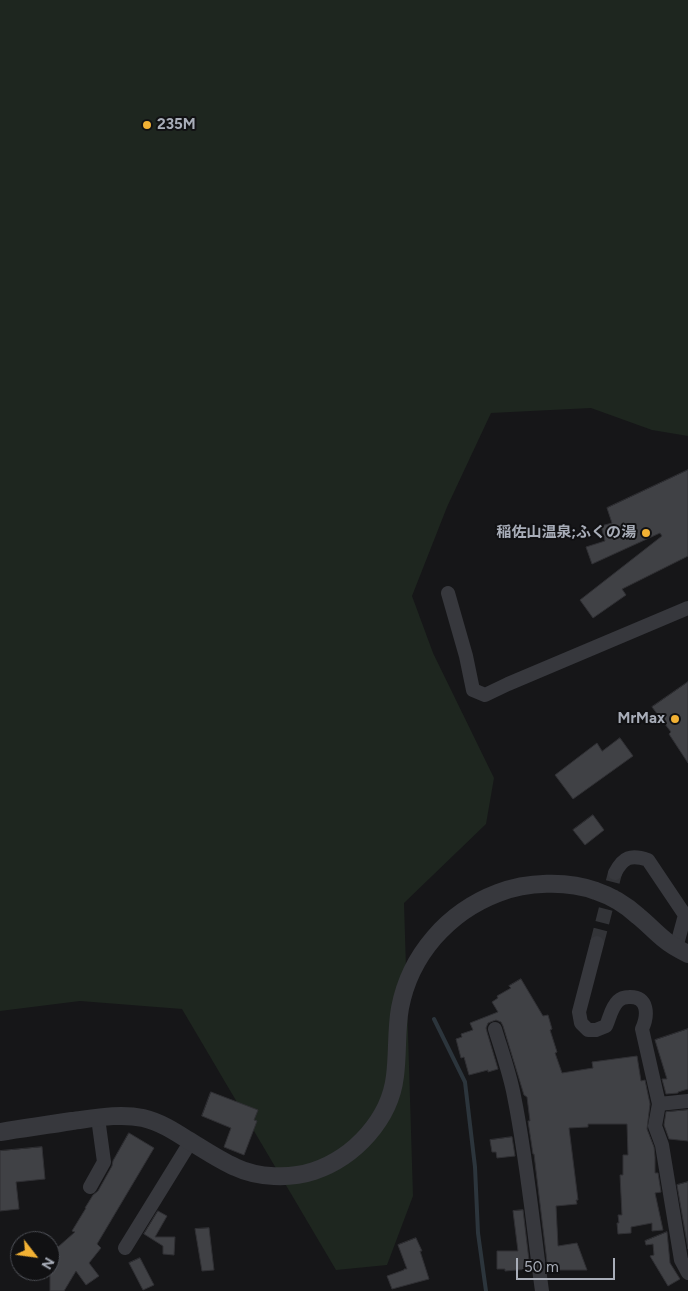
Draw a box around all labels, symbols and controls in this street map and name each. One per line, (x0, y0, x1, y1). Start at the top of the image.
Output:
place label: 235M (157, 116, 196, 134)
marker: 235M (141, 119, 153, 131)
place label: 稲佐山温泉;ふくの湯 (496, 524, 636, 542)
marker: 稲佐山温泉;ふくの湯 (640, 527, 652, 539)
place label: MrMax (618, 710, 665, 728)
marker: MrMax (669, 713, 681, 725)
north arrow (10, 1231, 60, 1281)
scale bar (518, 1248, 617, 1280)
text: N (37, 1254, 58, 1272)
text: 50 m (524, 1258, 559, 1276)

